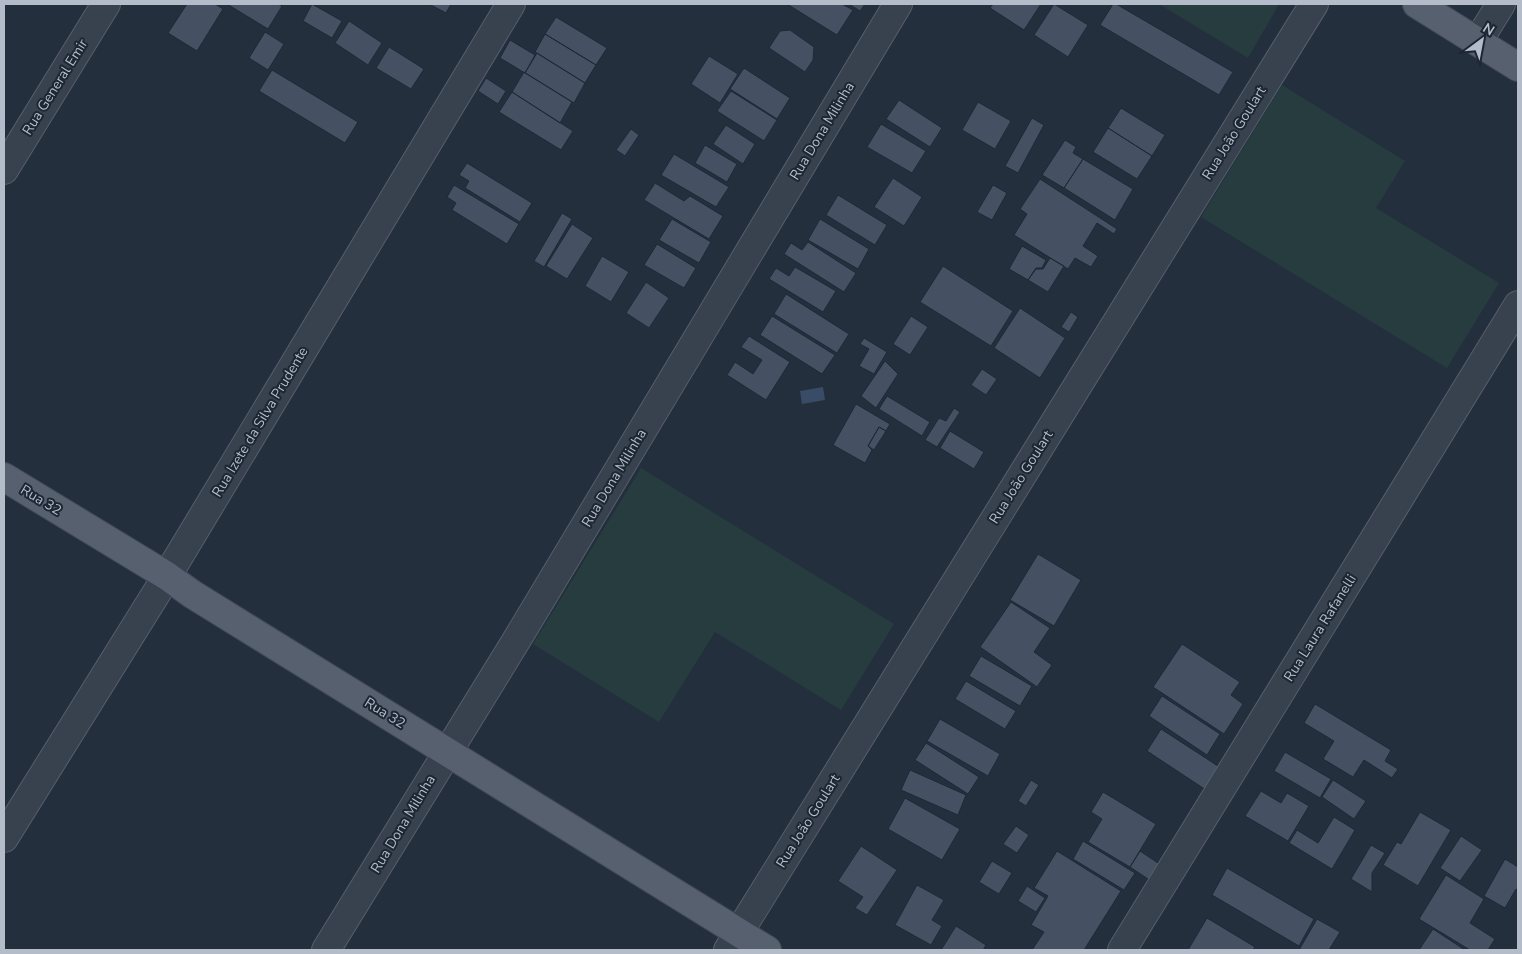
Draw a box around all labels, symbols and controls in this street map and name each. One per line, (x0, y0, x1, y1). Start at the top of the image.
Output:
north arrow (1457, 15, 1507, 65)
text: N (1479, 19, 1498, 40)
street label: Rua General Emir (18, 35, 92, 139)
street label: Rua Dona Milinha (785, 78, 859, 184)
street label: Rua João Goulart (1198, 83, 1270, 183)
street label: Rua Izete da Silva Prudente (208, 343, 312, 501)
street label: Rua Dona Milinha (577, 425, 651, 531)
street label: Rua João Goulart (985, 427, 1057, 527)
street label: Rua 32 (17, 480, 65, 520)
street label: Rua Laura Rafanelli (1279, 571, 1361, 685)
street label: Rua 32 (361, 693, 409, 733)
street label: Rua Dona Milinha (366, 771, 440, 877)
street label: Rua João Goulart (772, 771, 844, 871)

